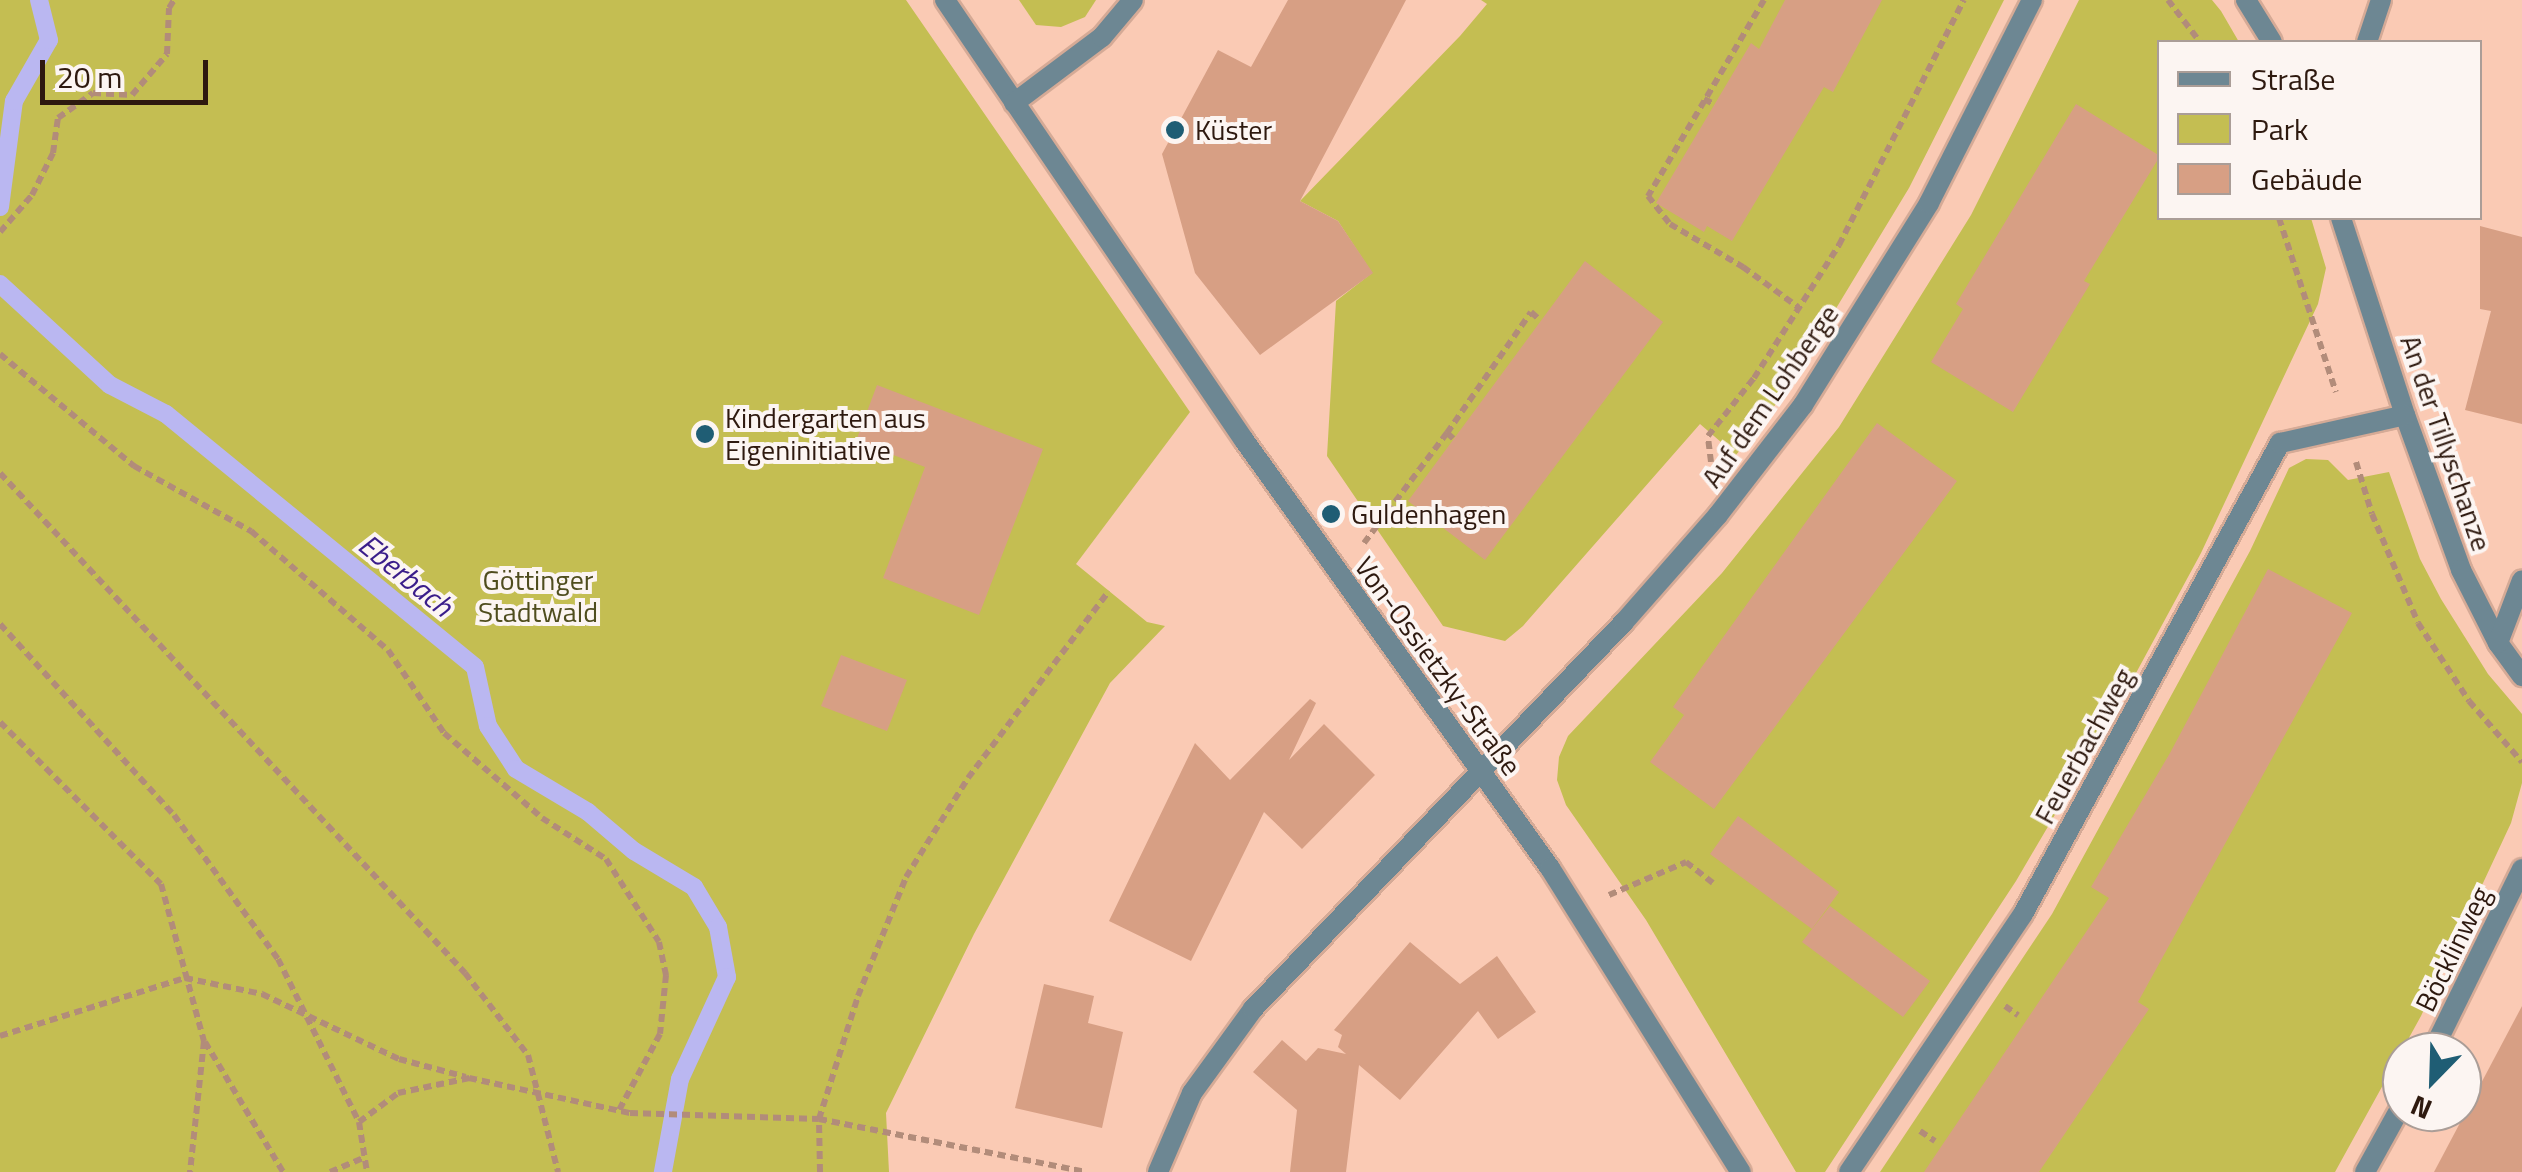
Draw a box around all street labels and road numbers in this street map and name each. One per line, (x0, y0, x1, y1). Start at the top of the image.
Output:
street label: Auf dem Lohberge (1694, 298, 1846, 494)
street label: An der Tillyschanze (2393, 331, 2499, 555)
street label: Von-Ossietzky-Straße (1348, 550, 1528, 782)
street label: Feuerbachweg (2027, 662, 2141, 830)
street label: Böcklinweg (2408, 881, 2498, 1017)

